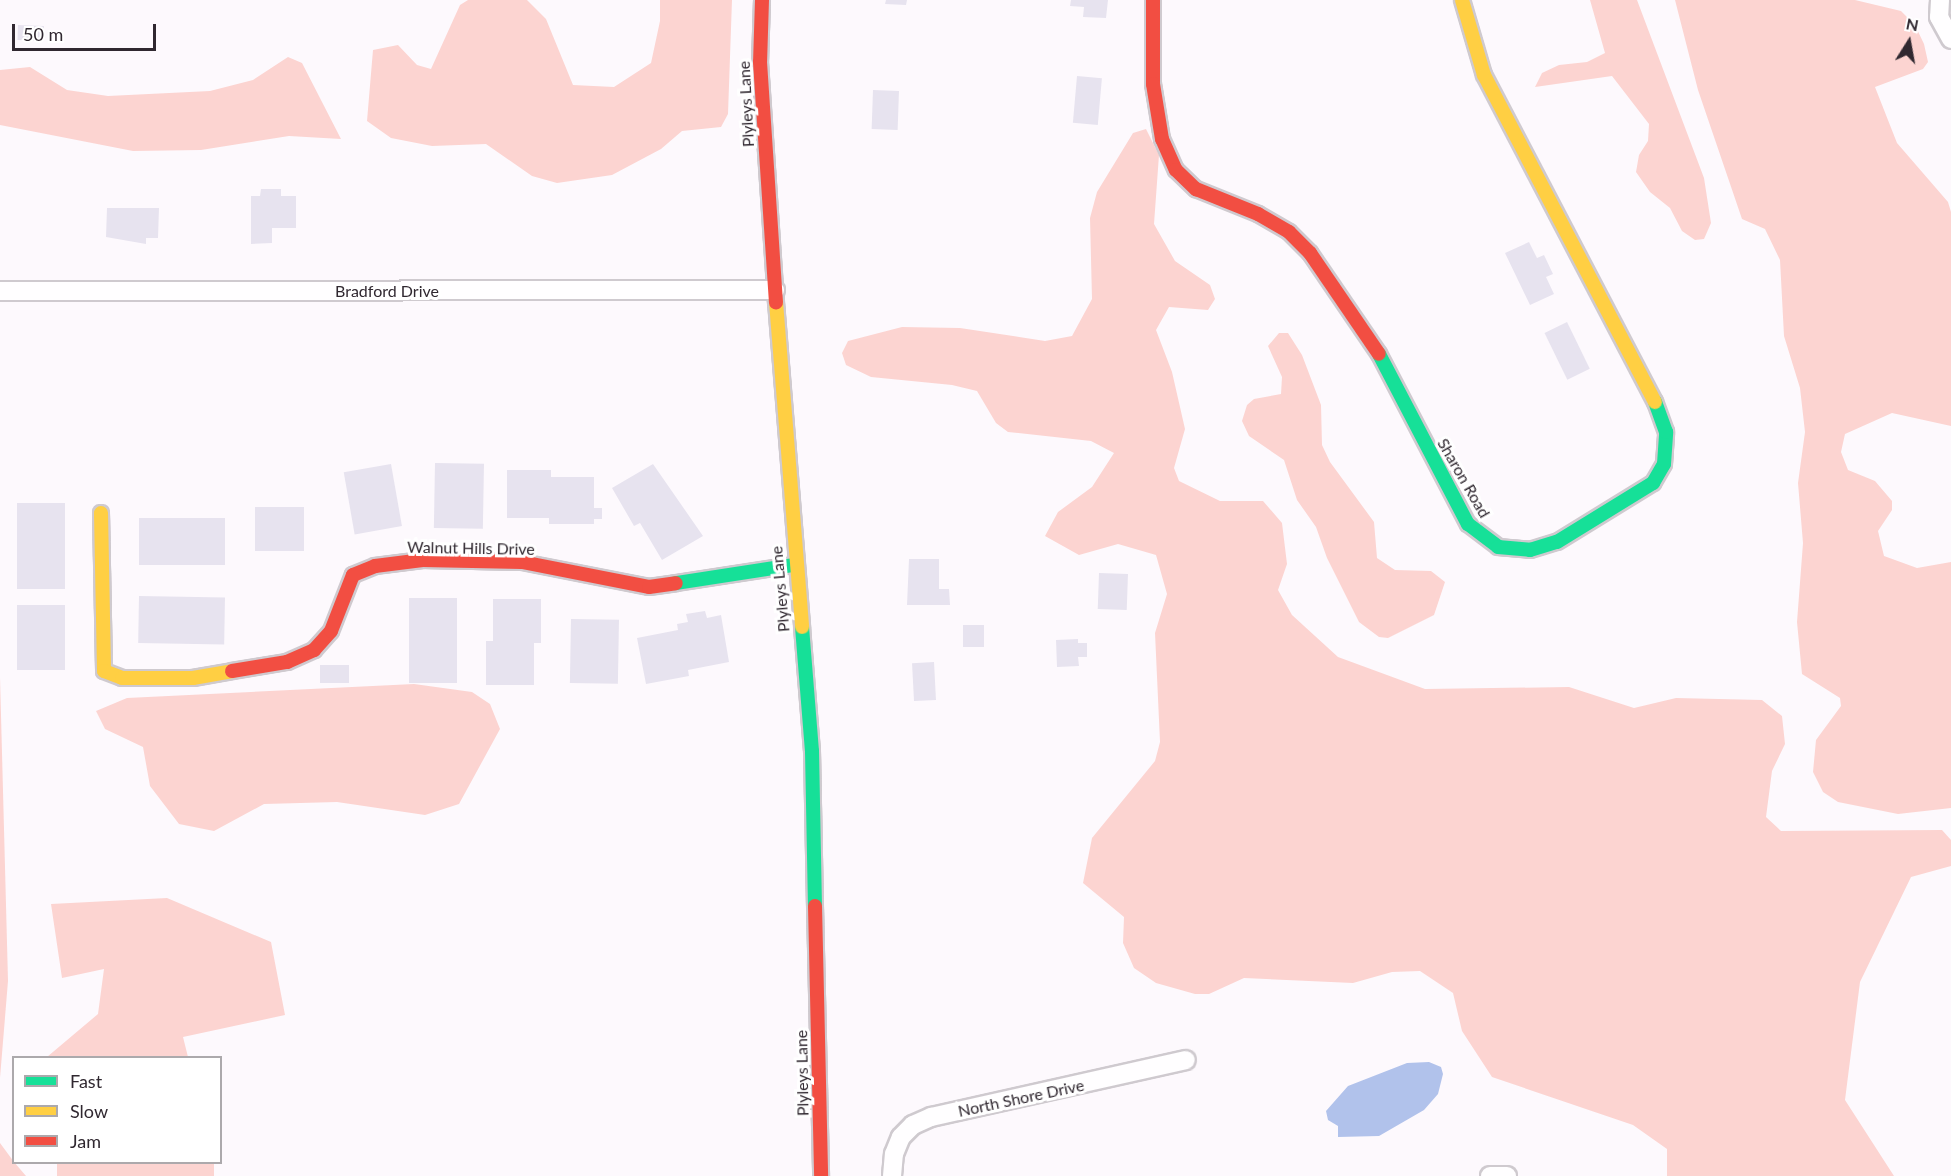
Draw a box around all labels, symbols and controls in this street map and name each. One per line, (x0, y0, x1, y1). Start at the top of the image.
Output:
scale bar (15, 12, 159, 50)
north arrow (1879, 12, 1939, 72)
text: N (1905, 13, 1920, 34)
text: 50 m (23, 23, 63, 45)
street label: Plyleys Lane (734, 60, 758, 148)
street label: Bradford Drive (335, 281, 439, 301)
street label: Sharon Road (1434, 435, 1494, 521)
street label: Walnut Hills Drive (407, 537, 535, 559)
street label: Plyleys Lane (767, 545, 793, 633)
street label: Plyleys Lane (792, 1030, 812, 1116)
legend (12, 1056, 222, 1164)
text: Fast (70, 1070, 102, 1092)
street label: North Shore Drive (956, 1075, 1086, 1121)
text: Slow (70, 1100, 108, 1122)
text: Jam (70, 1130, 101, 1152)

